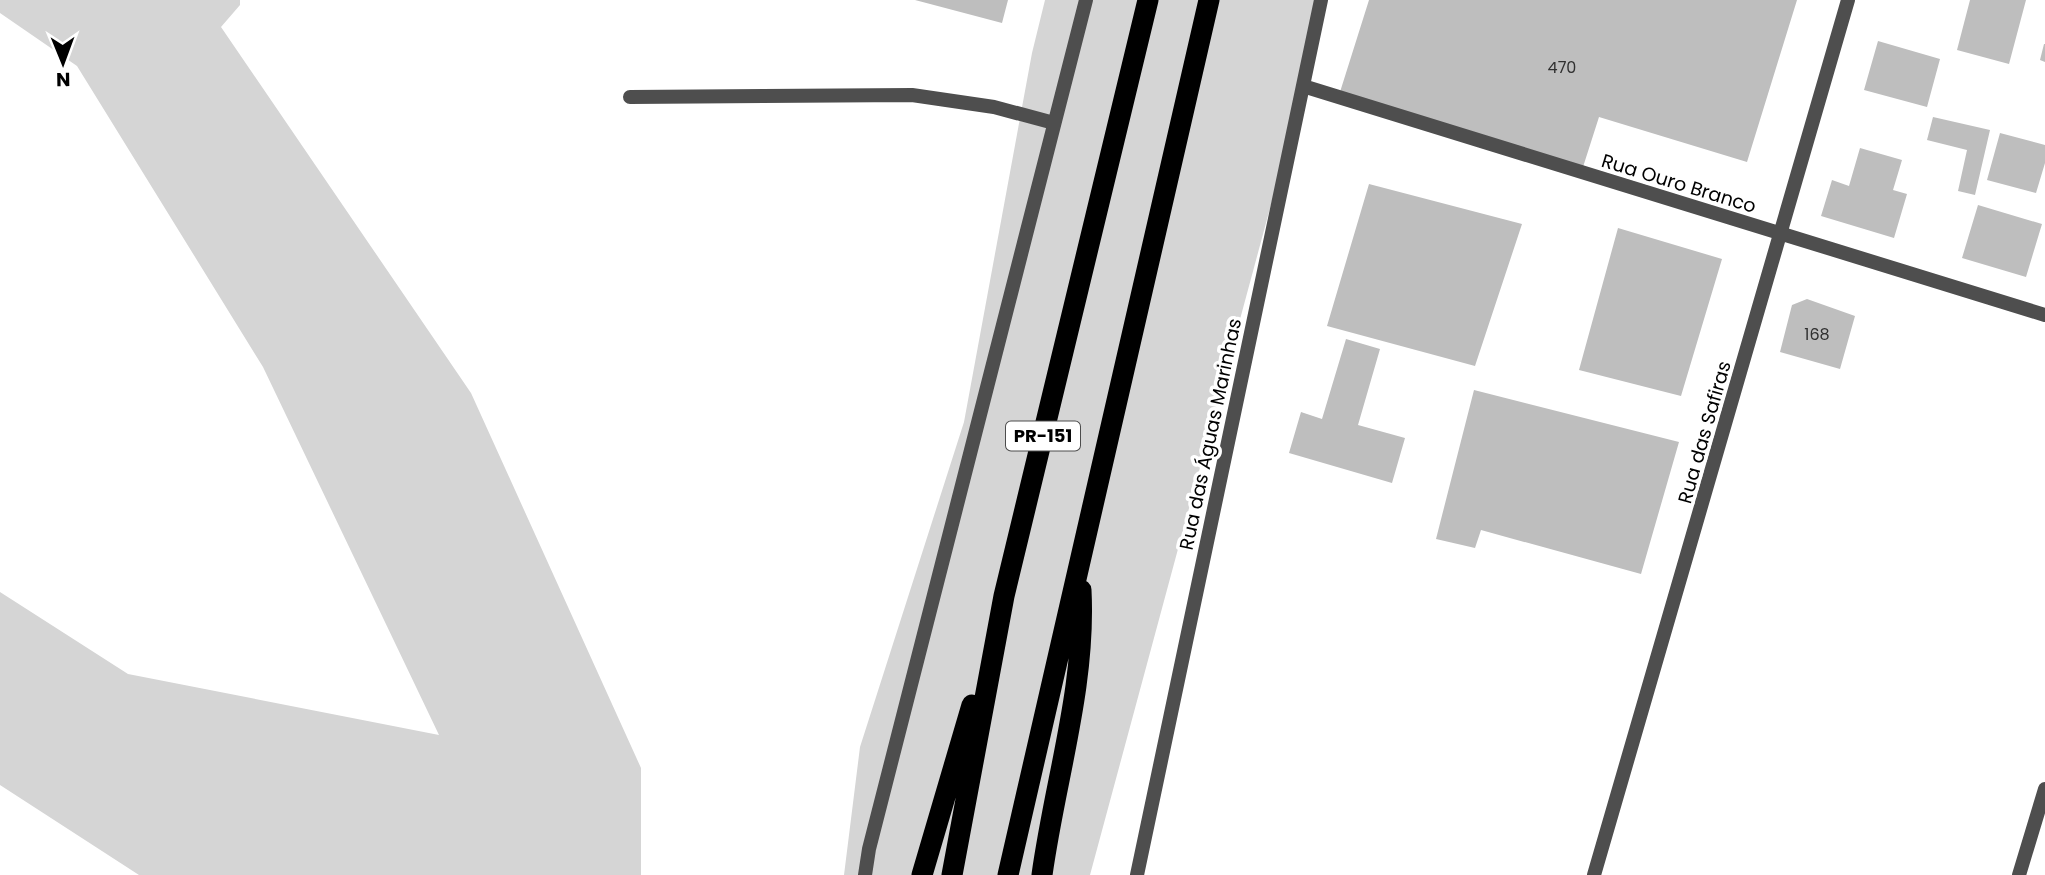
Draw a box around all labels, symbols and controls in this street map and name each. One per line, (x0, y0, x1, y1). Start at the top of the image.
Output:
north arrow (28, 28, 98, 98)
house number: 470 (1548, 56, 1576, 79)
text: N (56, 66, 71, 93)
street label: Rua Ouro Branco (1598, 147, 1760, 220)
street label: Rua das Águas Marinhas (1173, 316, 1248, 552)
house number: 168 (1804, 323, 1830, 346)
street label: Rua das Safiras (1671, 358, 1738, 507)
road number: PR-151 (1006, 422, 1080, 450)

